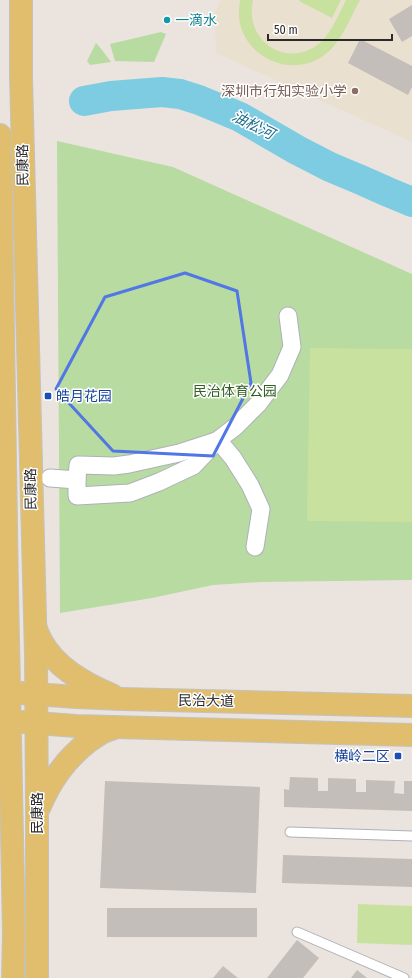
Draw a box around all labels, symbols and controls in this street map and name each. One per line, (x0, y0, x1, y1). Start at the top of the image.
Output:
place label: 一滴水 (175, 12, 217, 29)
marker: 一滴水 (162, 15, 172, 25)
scale bar (268, 16, 392, 42)
text: 50 m (274, 23, 298, 37)
place label: 深圳市行知实验小学 (221, 83, 347, 100)
marker: 深圳市行知实验小学 (350, 86, 360, 96)
water label: 油松河 (229, 107, 280, 145)
street label: 民康路 (14, 144, 32, 186)
park label: 民治体育公园 (193, 383, 277, 400)
place label: 皓月花园 (56, 388, 112, 405)
marker: 皓月花园 (43, 391, 53, 401)
street label: 民康路 (22, 468, 40, 510)
street label: 民治大道 (178, 692, 234, 710)
place label: 横岭二区 (334, 748, 390, 765)
marker: 横岭二区 (393, 751, 403, 761)
street label: 民康路 (29, 792, 46, 834)

